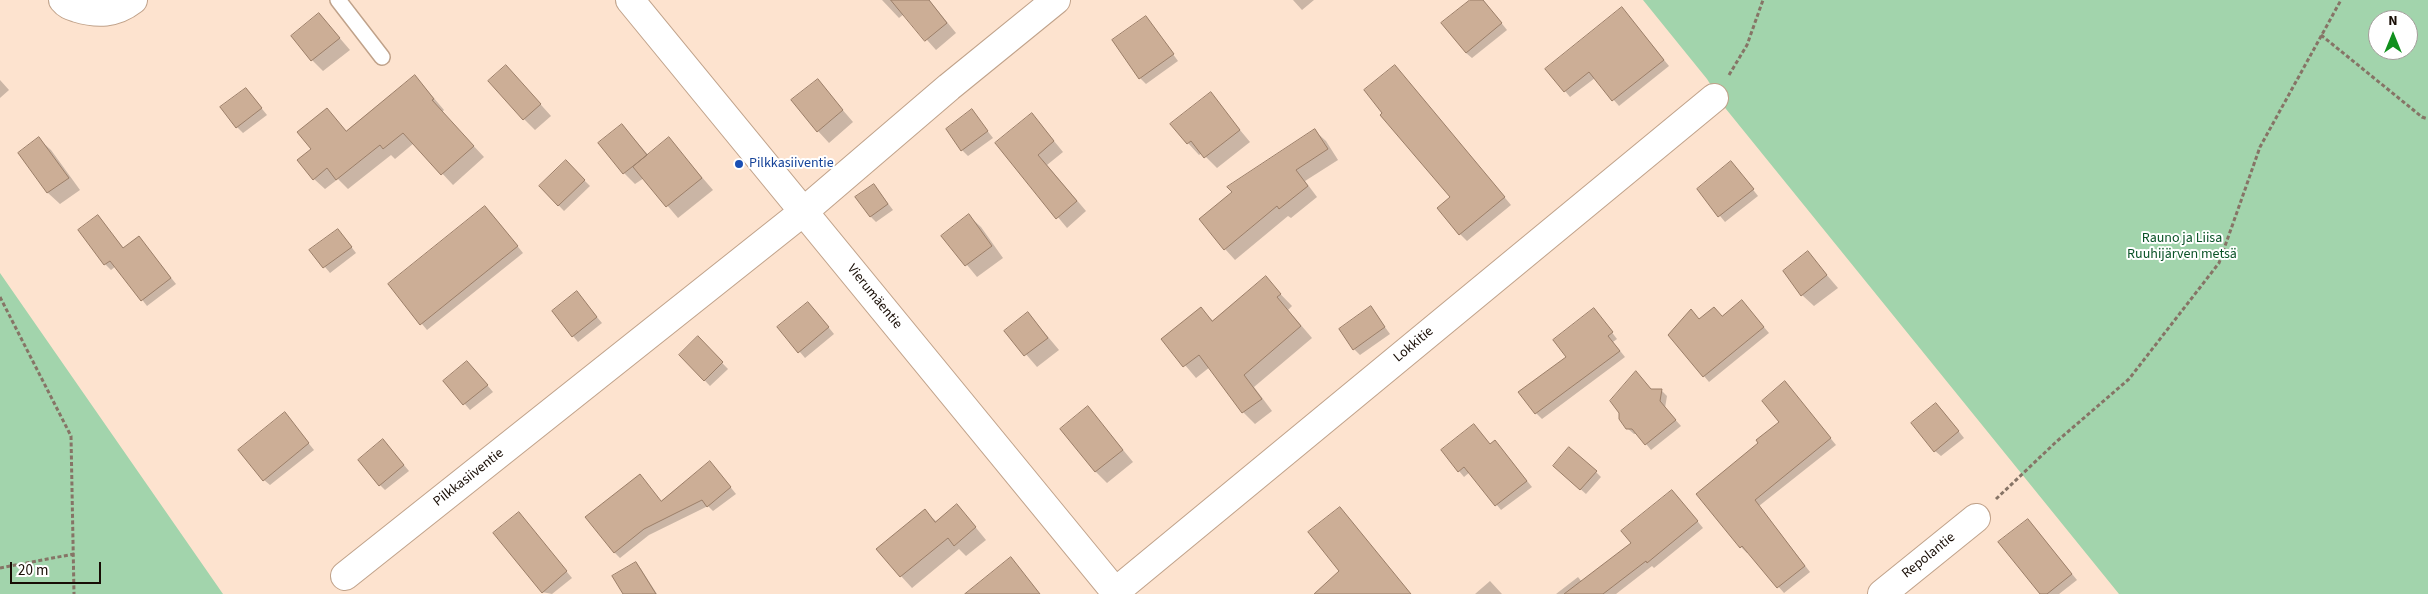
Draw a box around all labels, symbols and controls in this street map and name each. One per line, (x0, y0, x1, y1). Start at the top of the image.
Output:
north arrow (2368, 10, 2418, 60)
text: N (2388, 11, 2398, 31)
place label: Pilkkasiiventie (749, 156, 834, 172)
marker: Pilkkasiiventie (733, 158, 745, 170)
park label: Rauno ja Liisa Ruuhijärven metsä (2127, 231, 2237, 264)
street label: Vierumäentie (843, 261, 905, 333)
street label: Lokkitie (1391, 324, 1437, 366)
street label: Pilkkasiiventie (430, 445, 508, 511)
street label: Repolantie (1899, 529, 1959, 583)
scale bar (12, 552, 104, 584)
text: 20 m (18, 560, 48, 581)

